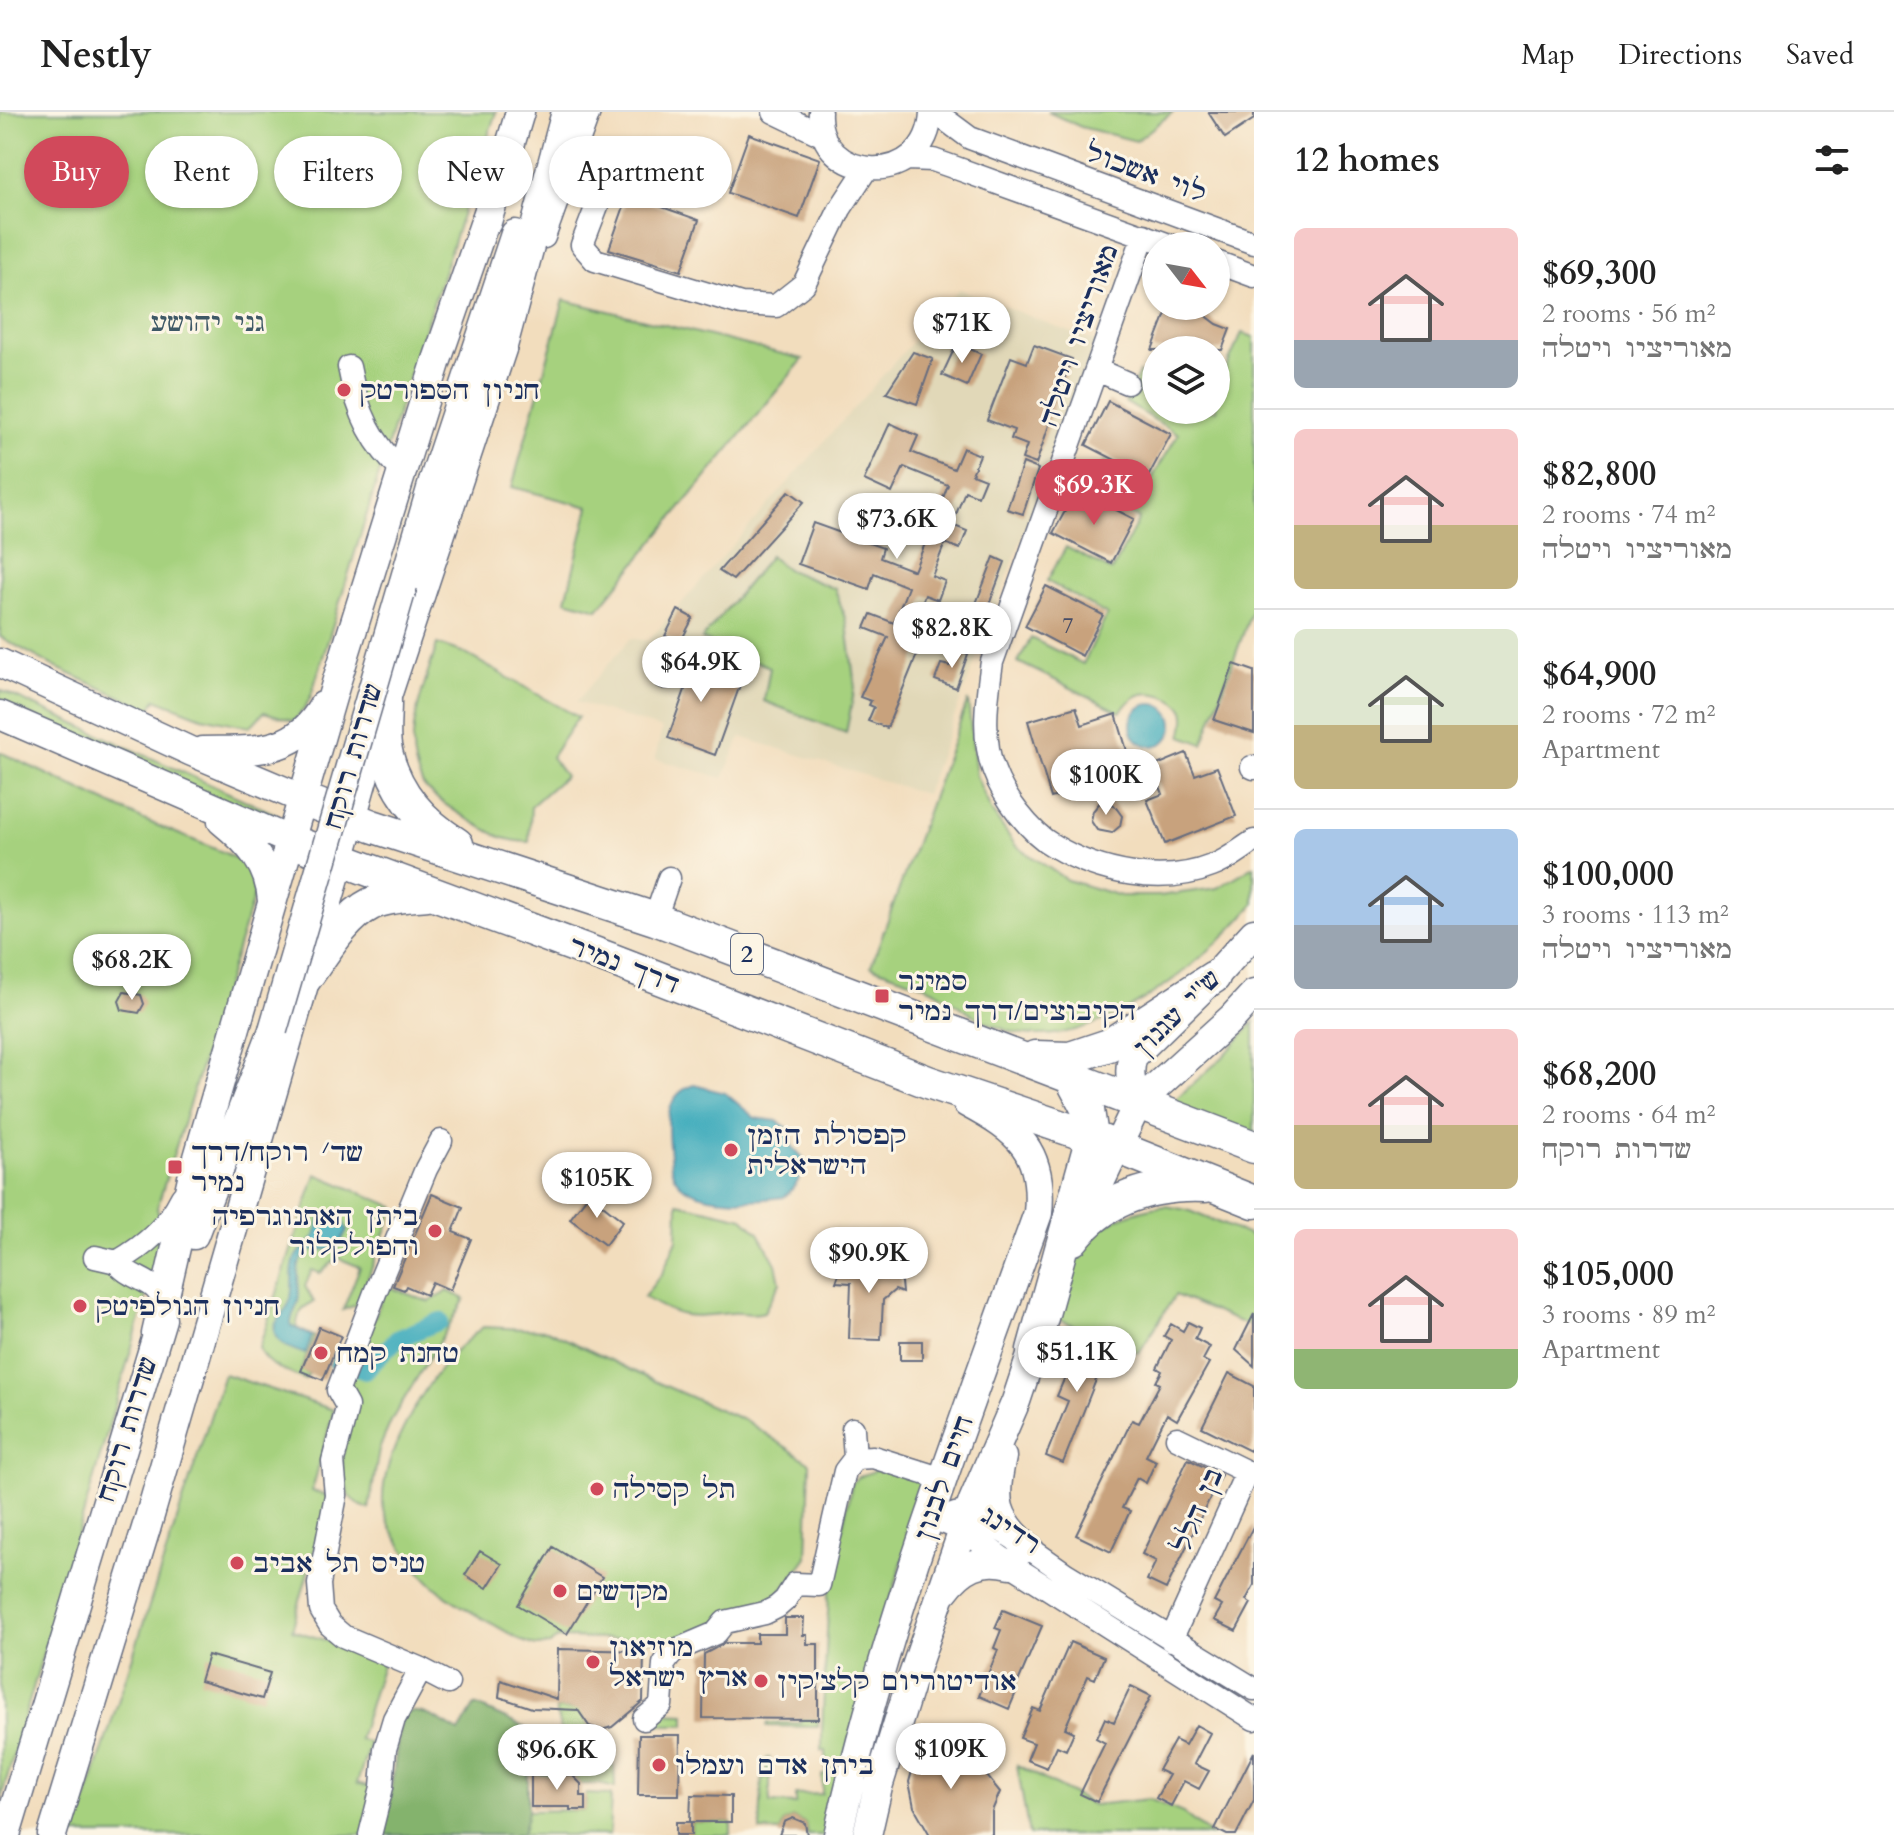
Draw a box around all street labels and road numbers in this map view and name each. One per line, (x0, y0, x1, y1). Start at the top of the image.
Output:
street label: לוי אשכול (1081, 135, 1211, 211)
street label: מאוריציו ויטלה (1031, 239, 1127, 431)
street label: שדרות רוקח (316, 679, 390, 833)
street label: דרך נמיר (564, 928, 684, 1002)
road number: 2 (731, 934, 763, 974)
street label: ש''י עגנון (1126, 962, 1228, 1064)
street label: שדרות רוקח (88, 1353, 166, 1505)
street label: חיים לבנון (906, 1411, 982, 1545)
street label: בן הלל (1164, 1462, 1232, 1558)
street label: רדינג (975, 1498, 1047, 1562)

